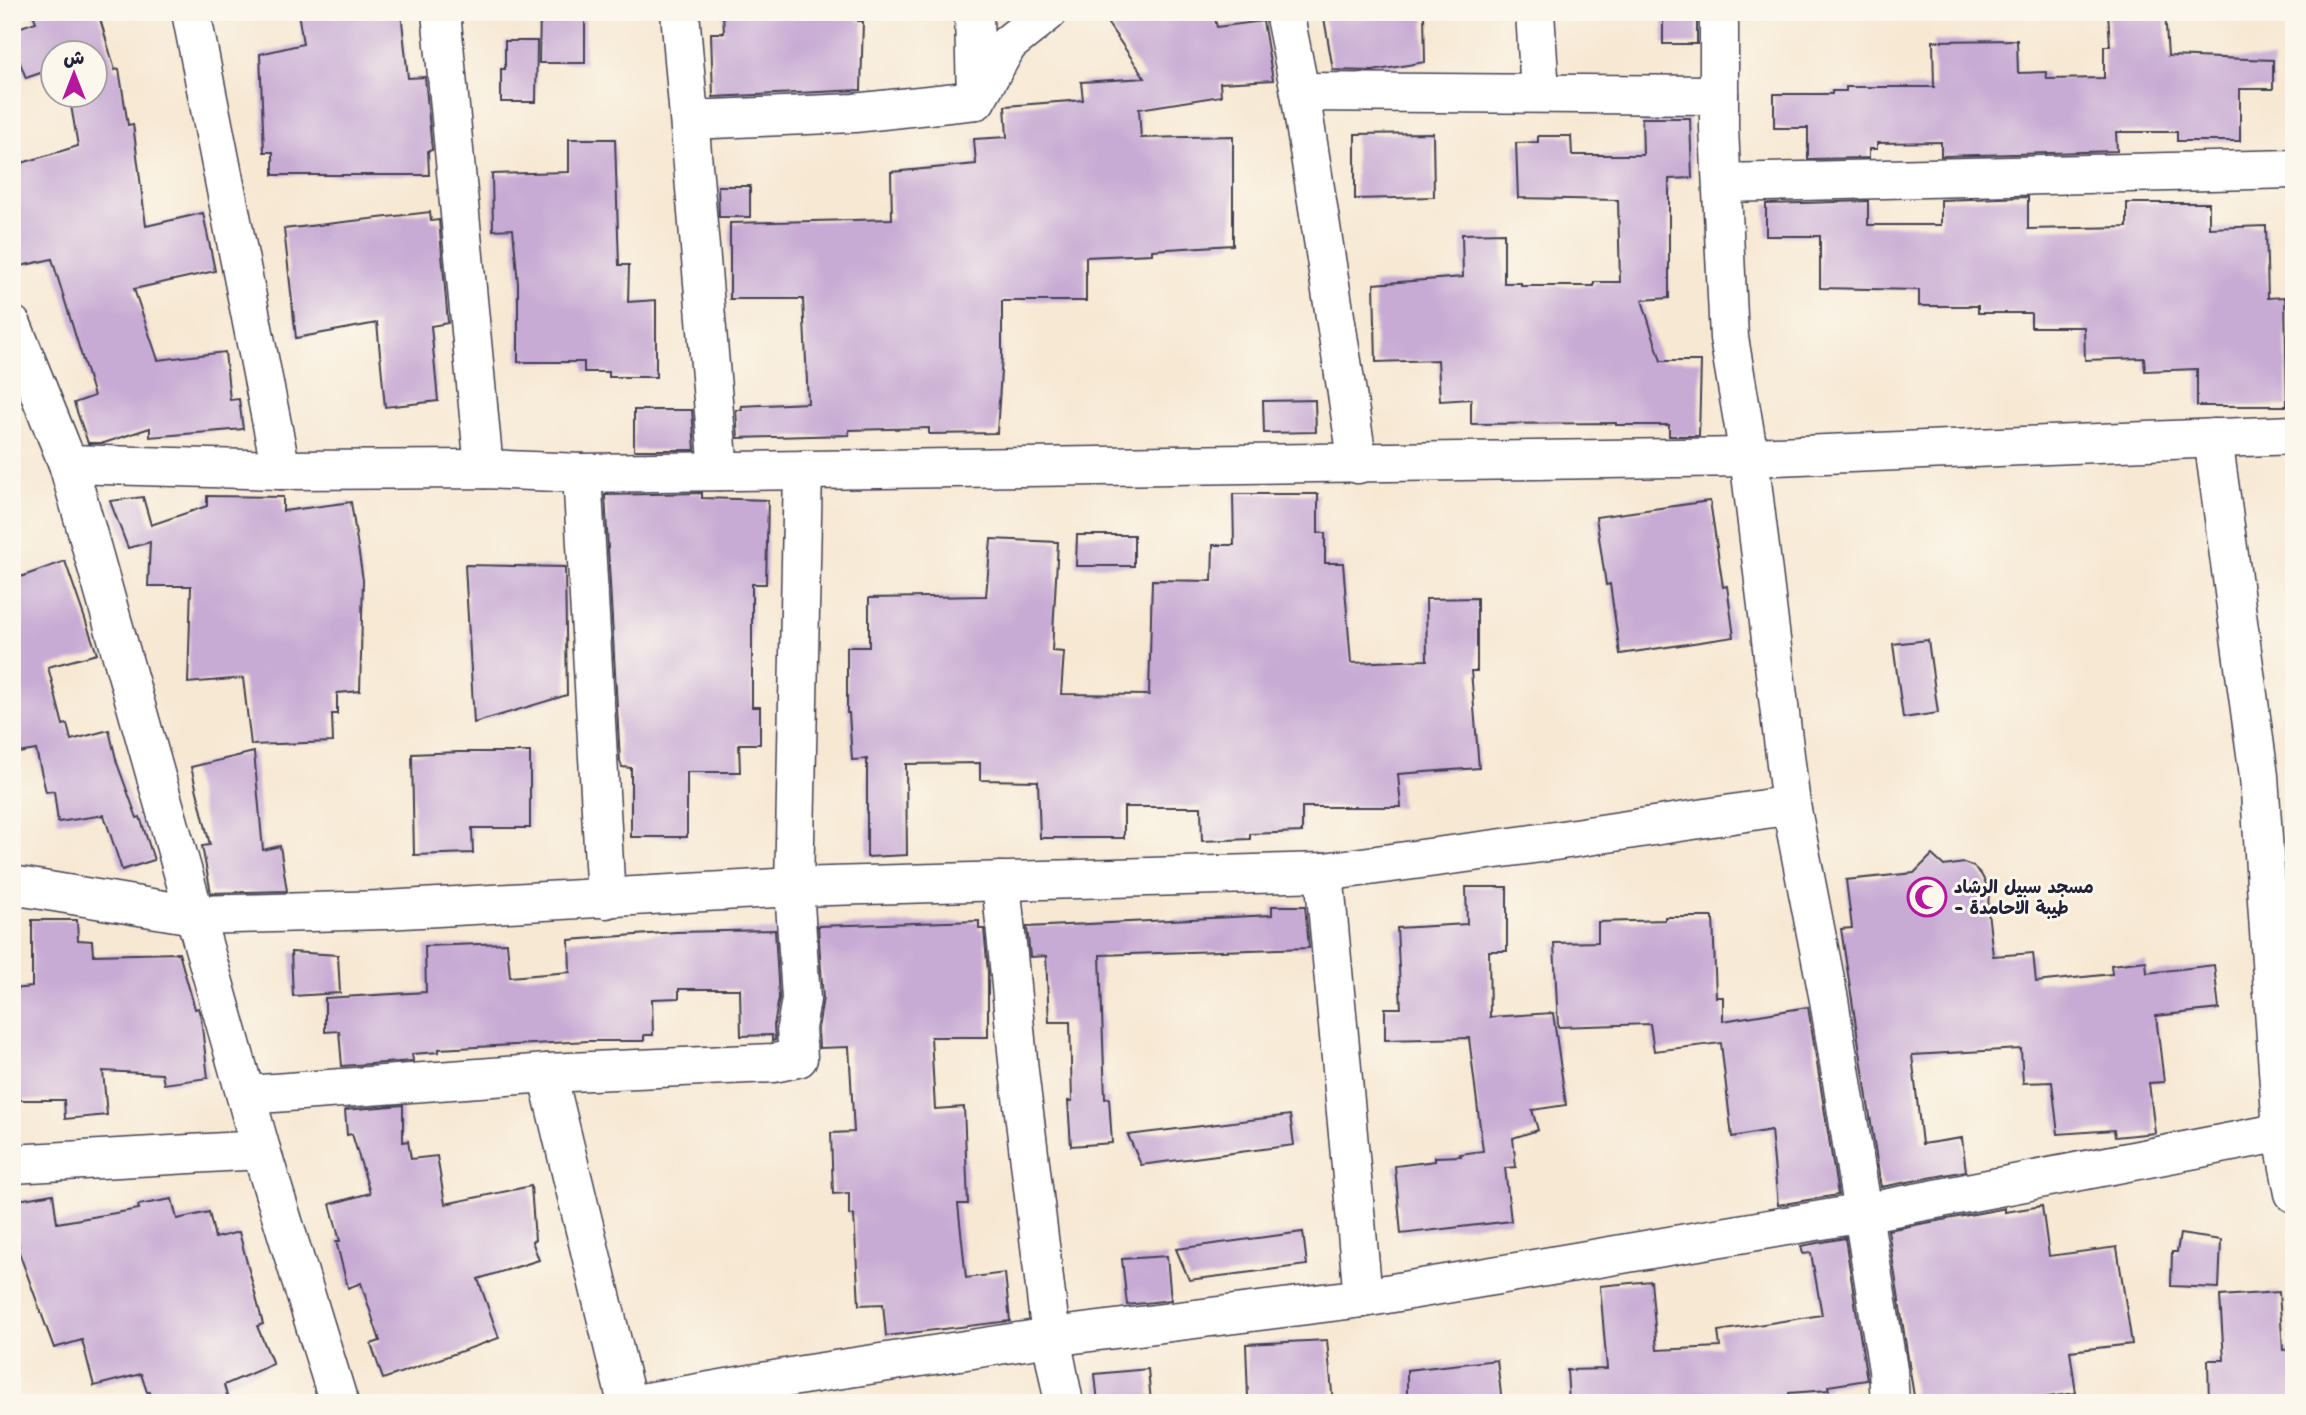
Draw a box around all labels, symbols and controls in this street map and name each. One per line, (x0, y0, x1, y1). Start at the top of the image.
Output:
north arrow (38, 38, 108, 108)
text: ش (64, 45, 85, 70)
place label: مسجد سبيل الرشاد - طيبة الاحامدة (1954, 875, 2094, 920)
mosque icon: مسجد سبيل الرشاد - طيبة الاحامدة (1906, 876, 1948, 918)

